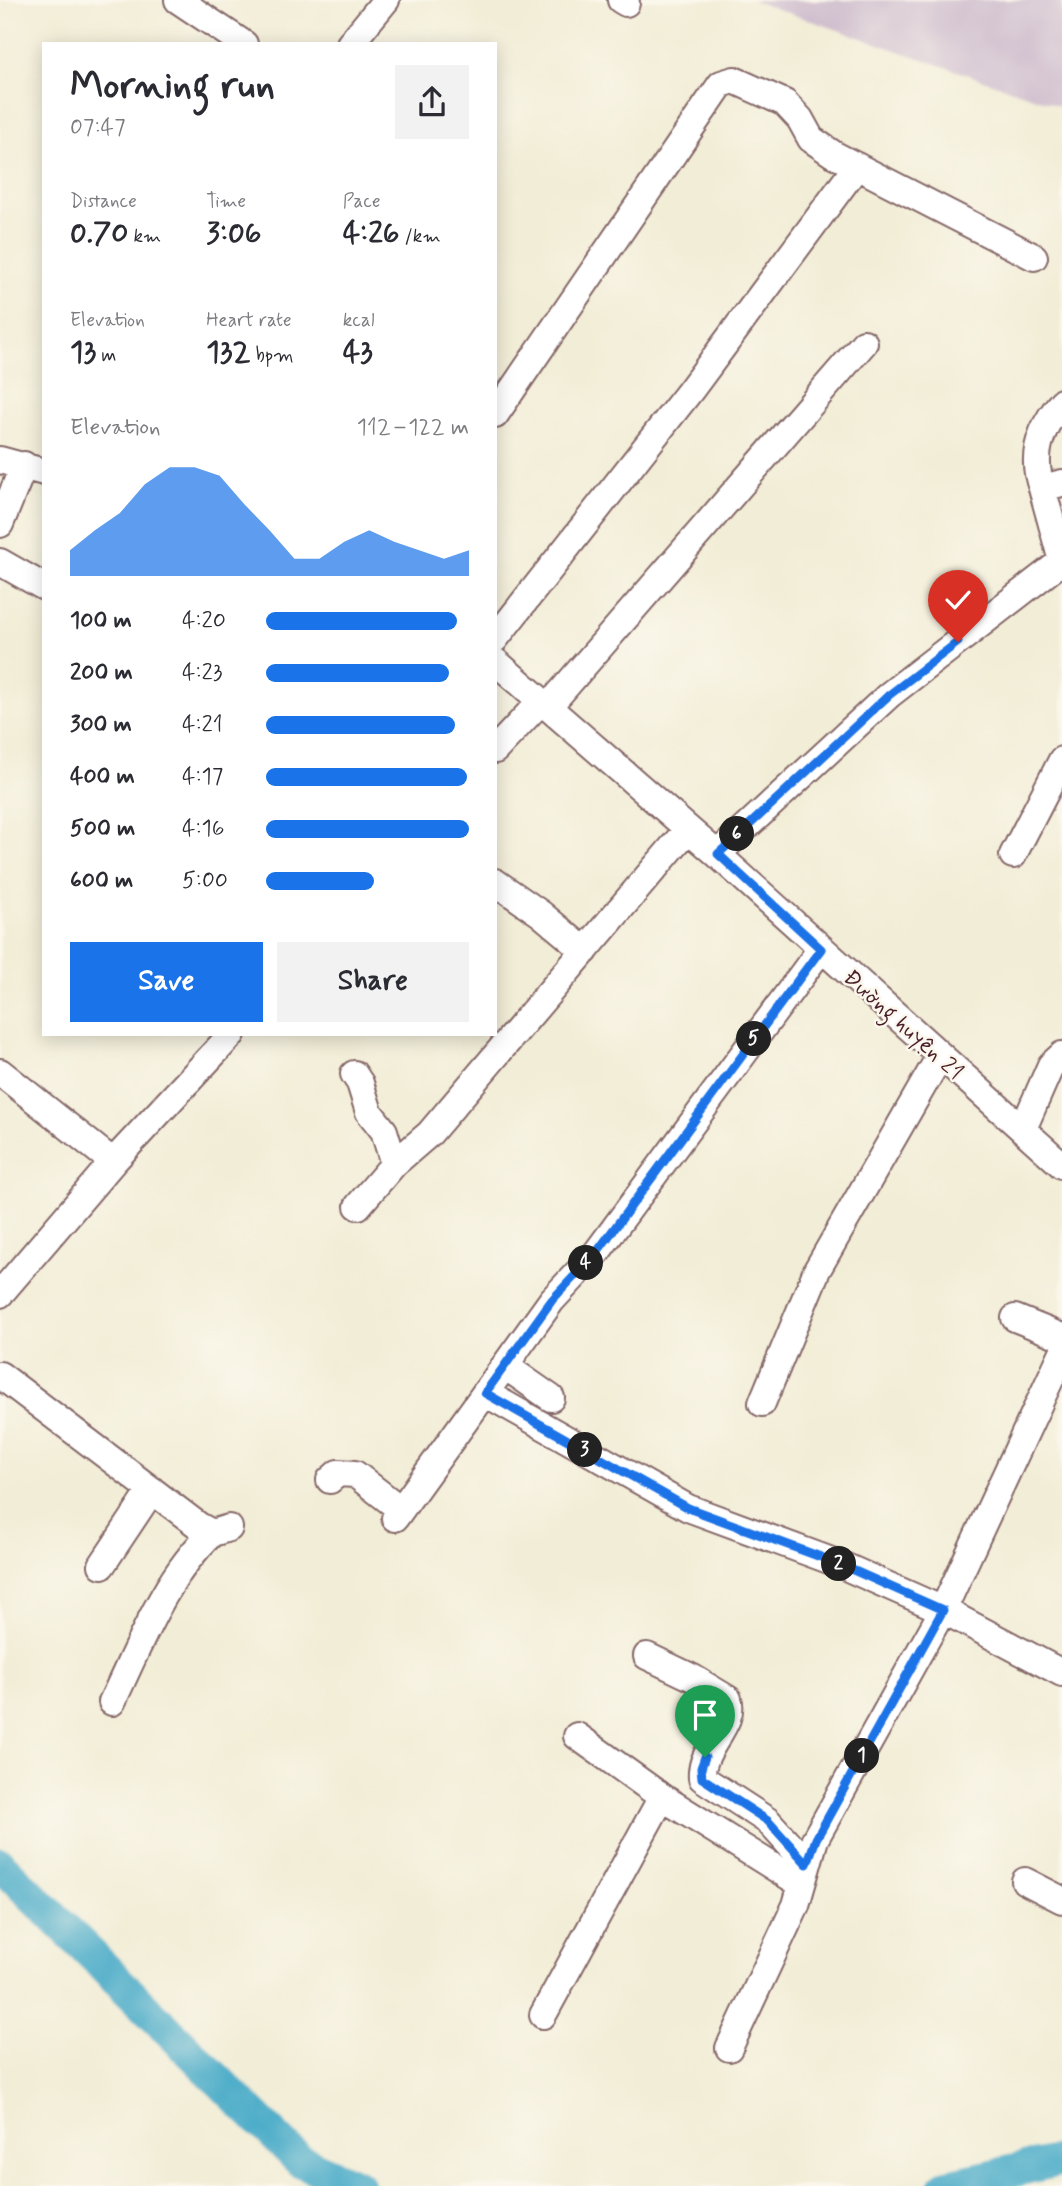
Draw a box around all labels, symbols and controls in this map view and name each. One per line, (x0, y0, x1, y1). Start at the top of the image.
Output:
text: Morning run (70, 62, 275, 111)
button: share (395, 65, 469, 139)
text: 07:47 (70, 113, 126, 143)
text: Distance (70, 189, 137, 214)
text: Time (206, 189, 246, 214)
text: Pace (343, 189, 380, 214)
text: 0.70 (70, 214, 128, 253)
text: 3:06 (206, 214, 261, 253)
text: 4:26 (343, 214, 399, 253)
text: km (128, 224, 161, 249)
text: /km (399, 224, 441, 249)
text: Elevation (70, 308, 145, 333)
text: Heart rate (206, 308, 292, 333)
text: kcal (343, 308, 375, 333)
text: 13 (70, 333, 96, 372)
text: 132 (206, 333, 250, 372)
text: 43 (343, 333, 373, 372)
text: m (96, 343, 116, 368)
text: bpm (250, 343, 294, 368)
text: Elevation (70, 413, 161, 443)
text: 112–122 m (357, 413, 469, 443)
pin (928, 570, 988, 642)
icon: check (939, 581, 977, 619)
text: 100 m (70, 606, 132, 636)
text: 4:20 (182, 606, 226, 636)
text: 200 m (70, 658, 133, 688)
text: 4:23 (182, 658, 223, 688)
text: 300 m (70, 710, 132, 740)
text: 4:21 (182, 710, 223, 740)
text: 400 m (70, 762, 135, 792)
text: 4:17 (182, 762, 223, 792)
text: 500 m (70, 814, 135, 844)
text: 4:16 (182, 814, 225, 844)
pin: 6 (720, 816, 754, 852)
text: 6 (732, 821, 741, 846)
text: 600 m (70, 866, 133, 896)
text: 5:00 (182, 866, 228, 896)
button: Save (70, 942, 263, 1022)
button: Share (277, 942, 469, 1022)
street label: Đường huyện 21 (835, 963, 969, 1089)
pin: 5 (736, 1021, 772, 1056)
text: 5 (748, 1026, 759, 1051)
pin: 4 (568, 1246, 604, 1280)
text: 4 (580, 1250, 591, 1275)
pin: 3 (568, 1432, 602, 1468)
text: 3 (580, 1437, 589, 1462)
pin: 2 (822, 1546, 856, 1582)
text: 2 (834, 1551, 843, 1576)
pin (675, 1685, 735, 1757)
icon: arrive (686, 1696, 724, 1734)
pin: 1 (844, 1738, 880, 1774)
text: 1 (857, 1743, 866, 1768)

